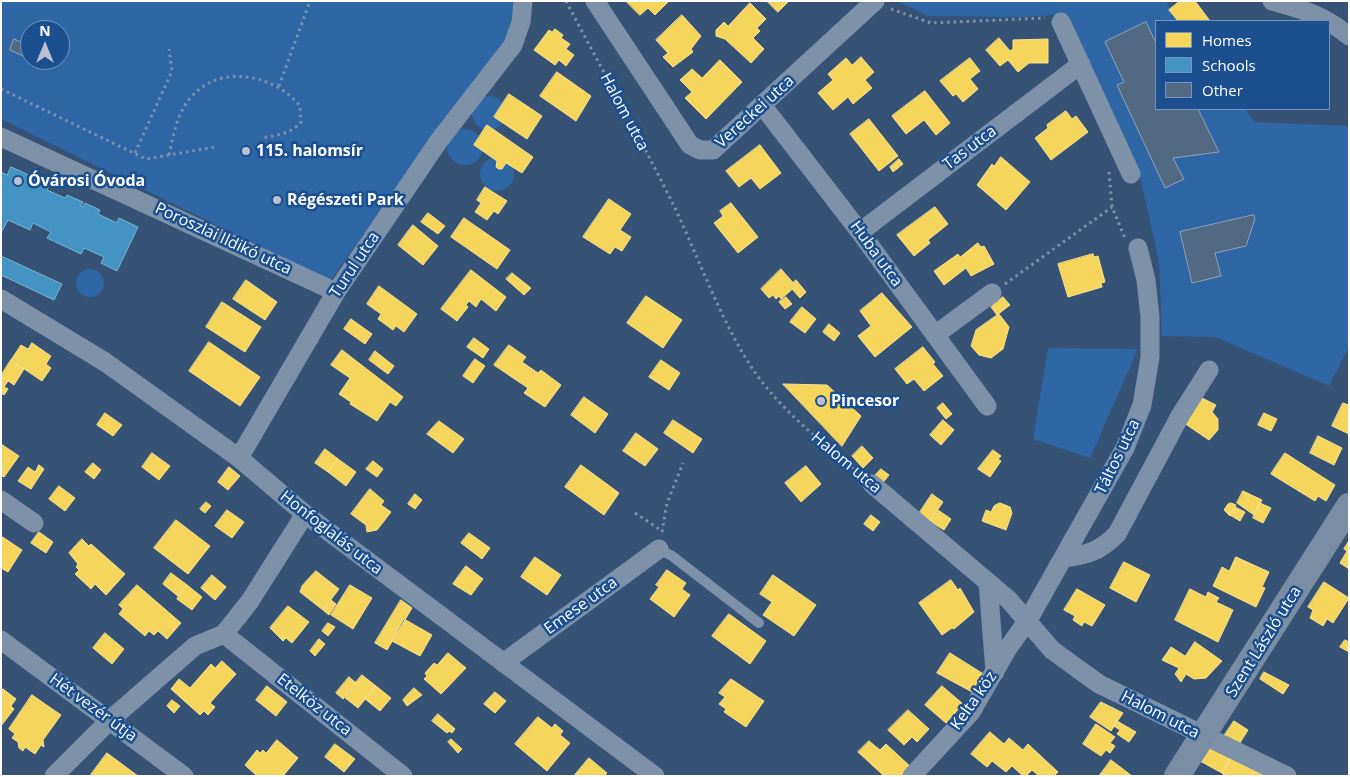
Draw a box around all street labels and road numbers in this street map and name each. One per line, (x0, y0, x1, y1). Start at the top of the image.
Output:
street label: Halom utca (595, 70, 653, 154)
street label: Vereckei utca (712, 72, 798, 152)
street label: Tas utca (940, 122, 1000, 174)
street label: Poroszlai Ildikó utca (152, 199, 294, 279)
street label: Huba utca (846, 217, 906, 291)
street label: Turul utca (326, 228, 384, 302)
street label: Táltos utca (1092, 416, 1144, 498)
street label: Halom utca (807, 428, 885, 498)
street label: Honfoglalás utca (276, 487, 386, 579)
street label: Emese utca (541, 573, 621, 639)
street label: Szent László utca (1222, 583, 1306, 701)
street label: Kelta köz (947, 668, 1001, 734)
street label: Hét vezér útja (46, 670, 140, 746)
street label: Etelköz utca (273, 670, 355, 740)
street label: Halom utca (1118, 687, 1202, 743)

